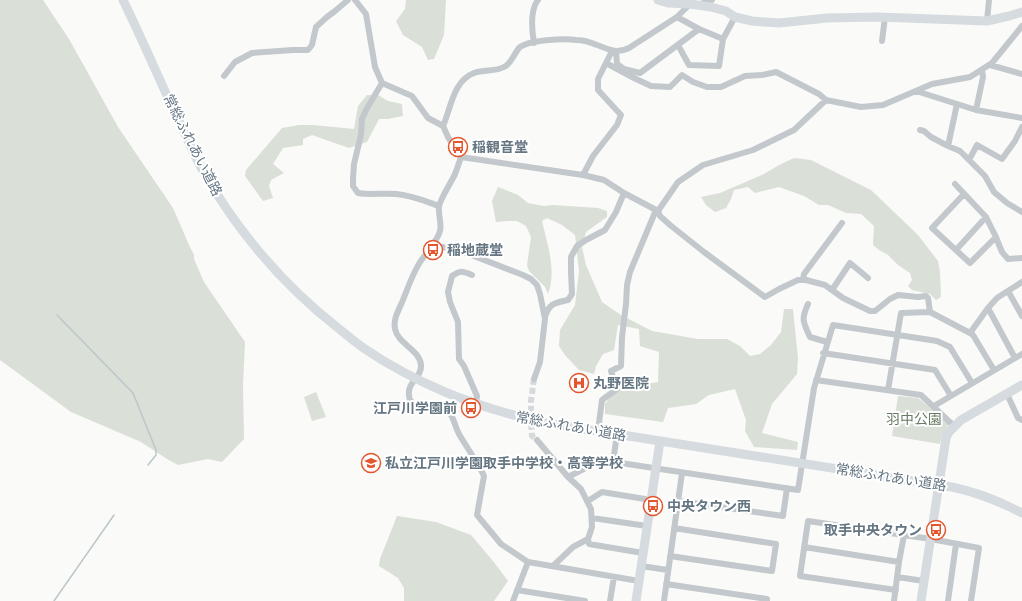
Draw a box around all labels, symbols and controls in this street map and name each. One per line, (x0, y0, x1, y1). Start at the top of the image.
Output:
street label: 常総ふれあい道路 (160, 91, 226, 199)
bus stop icon: 稲観音堂 (447, 136, 469, 158)
place label: 稲観音堂 (472, 138, 528, 156)
bus stop icon: 稲地蔵堂 (422, 239, 444, 261)
place label: 稲地蔵堂 (447, 241, 503, 259)
hospital icon: 丸野医院 (568, 372, 590, 394)
place label: 丸野医院 (593, 374, 649, 392)
bus stop icon: 江戸川学園前 (460, 397, 482, 419)
place label: 江戸川学園前 (373, 399, 457, 417)
street label: 常総ふれあい道路 (514, 407, 628, 445)
park label: 羽中公園 (886, 410, 942, 428)
school or university icon: 私立江戸川学園取手中学校・高等学校 (360, 452, 382, 474)
place label: 私立江戸川学園取手中学校・高等学校 (385, 454, 623, 472)
street label: 常総ふれあい道路 (834, 459, 948, 495)
bus stop icon: 中央タウン西 (642, 495, 664, 517)
place label: 中央タウン西 (667, 497, 751, 515)
bus stop icon: 取手中央タウン (925, 519, 947, 541)
place label: 取手中央タウン (824, 521, 922, 539)

